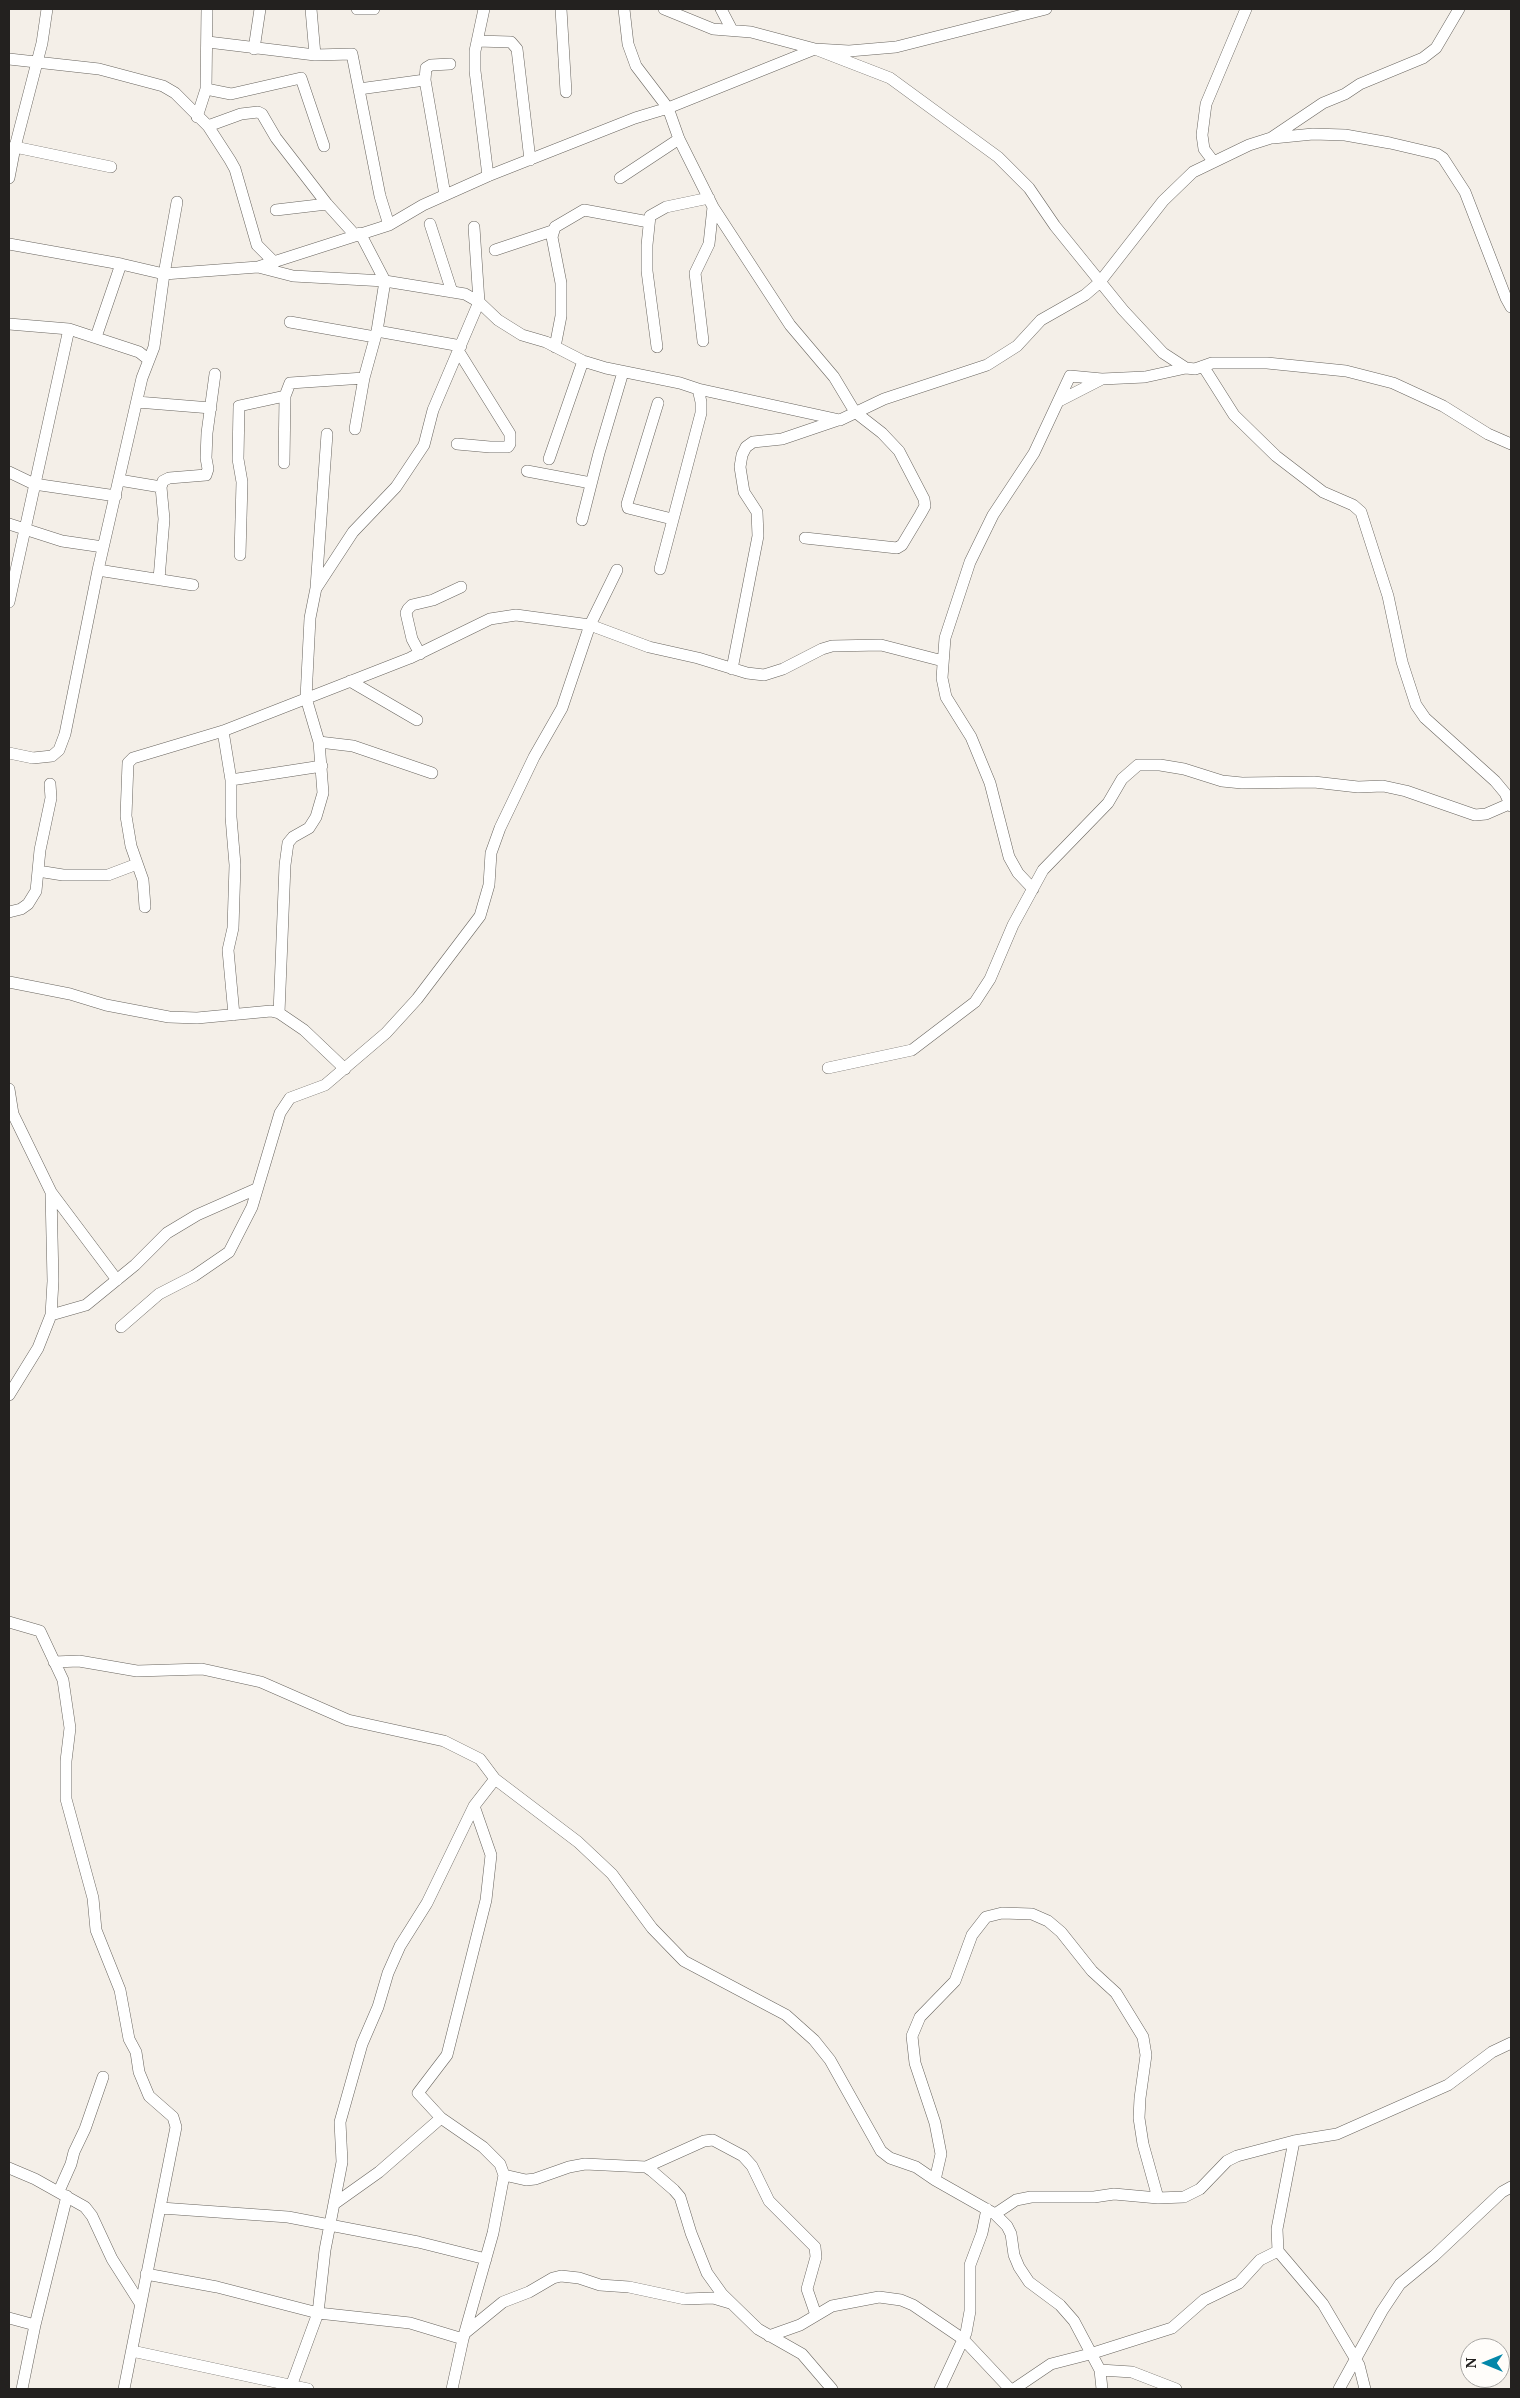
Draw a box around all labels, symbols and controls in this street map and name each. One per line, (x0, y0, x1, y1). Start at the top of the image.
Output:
north arrow (1460, 2338, 1510, 2388)
text: N (1461, 2357, 1480, 2369)

